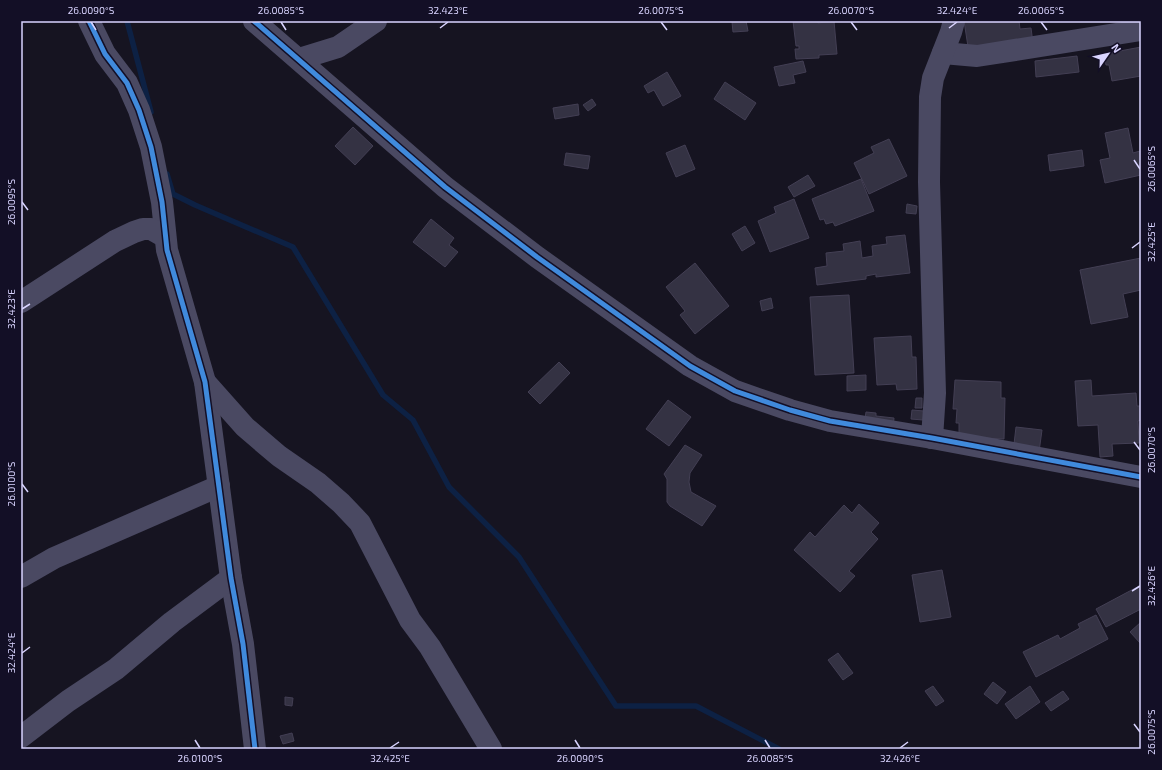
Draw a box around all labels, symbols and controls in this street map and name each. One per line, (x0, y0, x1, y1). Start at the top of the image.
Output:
text: 26.0090°S (68, 4, 115, 16)
text: 26.0085°S (258, 4, 305, 16)
text: 32.423°E (428, 4, 468, 16)
text: 26.0075°S (638, 4, 684, 16)
text: 26.0070°S (828, 4, 874, 16)
text: 32.424°E (937, 4, 978, 16)
text: 26.0065°S (1018, 4, 1064, 16)
north arrow (1088, 34, 1128, 74)
text: N (1109, 41, 1124, 55)
text: 26.0065°S (1145, 146, 1157, 192)
text: 26.0095°S (5, 179, 17, 225)
text: 32.425°E (1145, 222, 1157, 262)
text: 32.423°E (5, 289, 17, 329)
text: 26.0070°S (1145, 427, 1157, 473)
text: 26.0100°S (5, 461, 17, 506)
text: 32.426°E (1145, 566, 1157, 606)
text: 32.424°E (5, 632, 17, 673)
text: 26.0075°S (1145, 709, 1157, 755)
text: 26.0100°S (178, 752, 223, 764)
text: 32.425°E (370, 752, 410, 764)
text: 26.0090°S (557, 752, 604, 764)
text: 26.0085°S (747, 752, 794, 764)
text: 32.426°E (880, 752, 920, 764)

